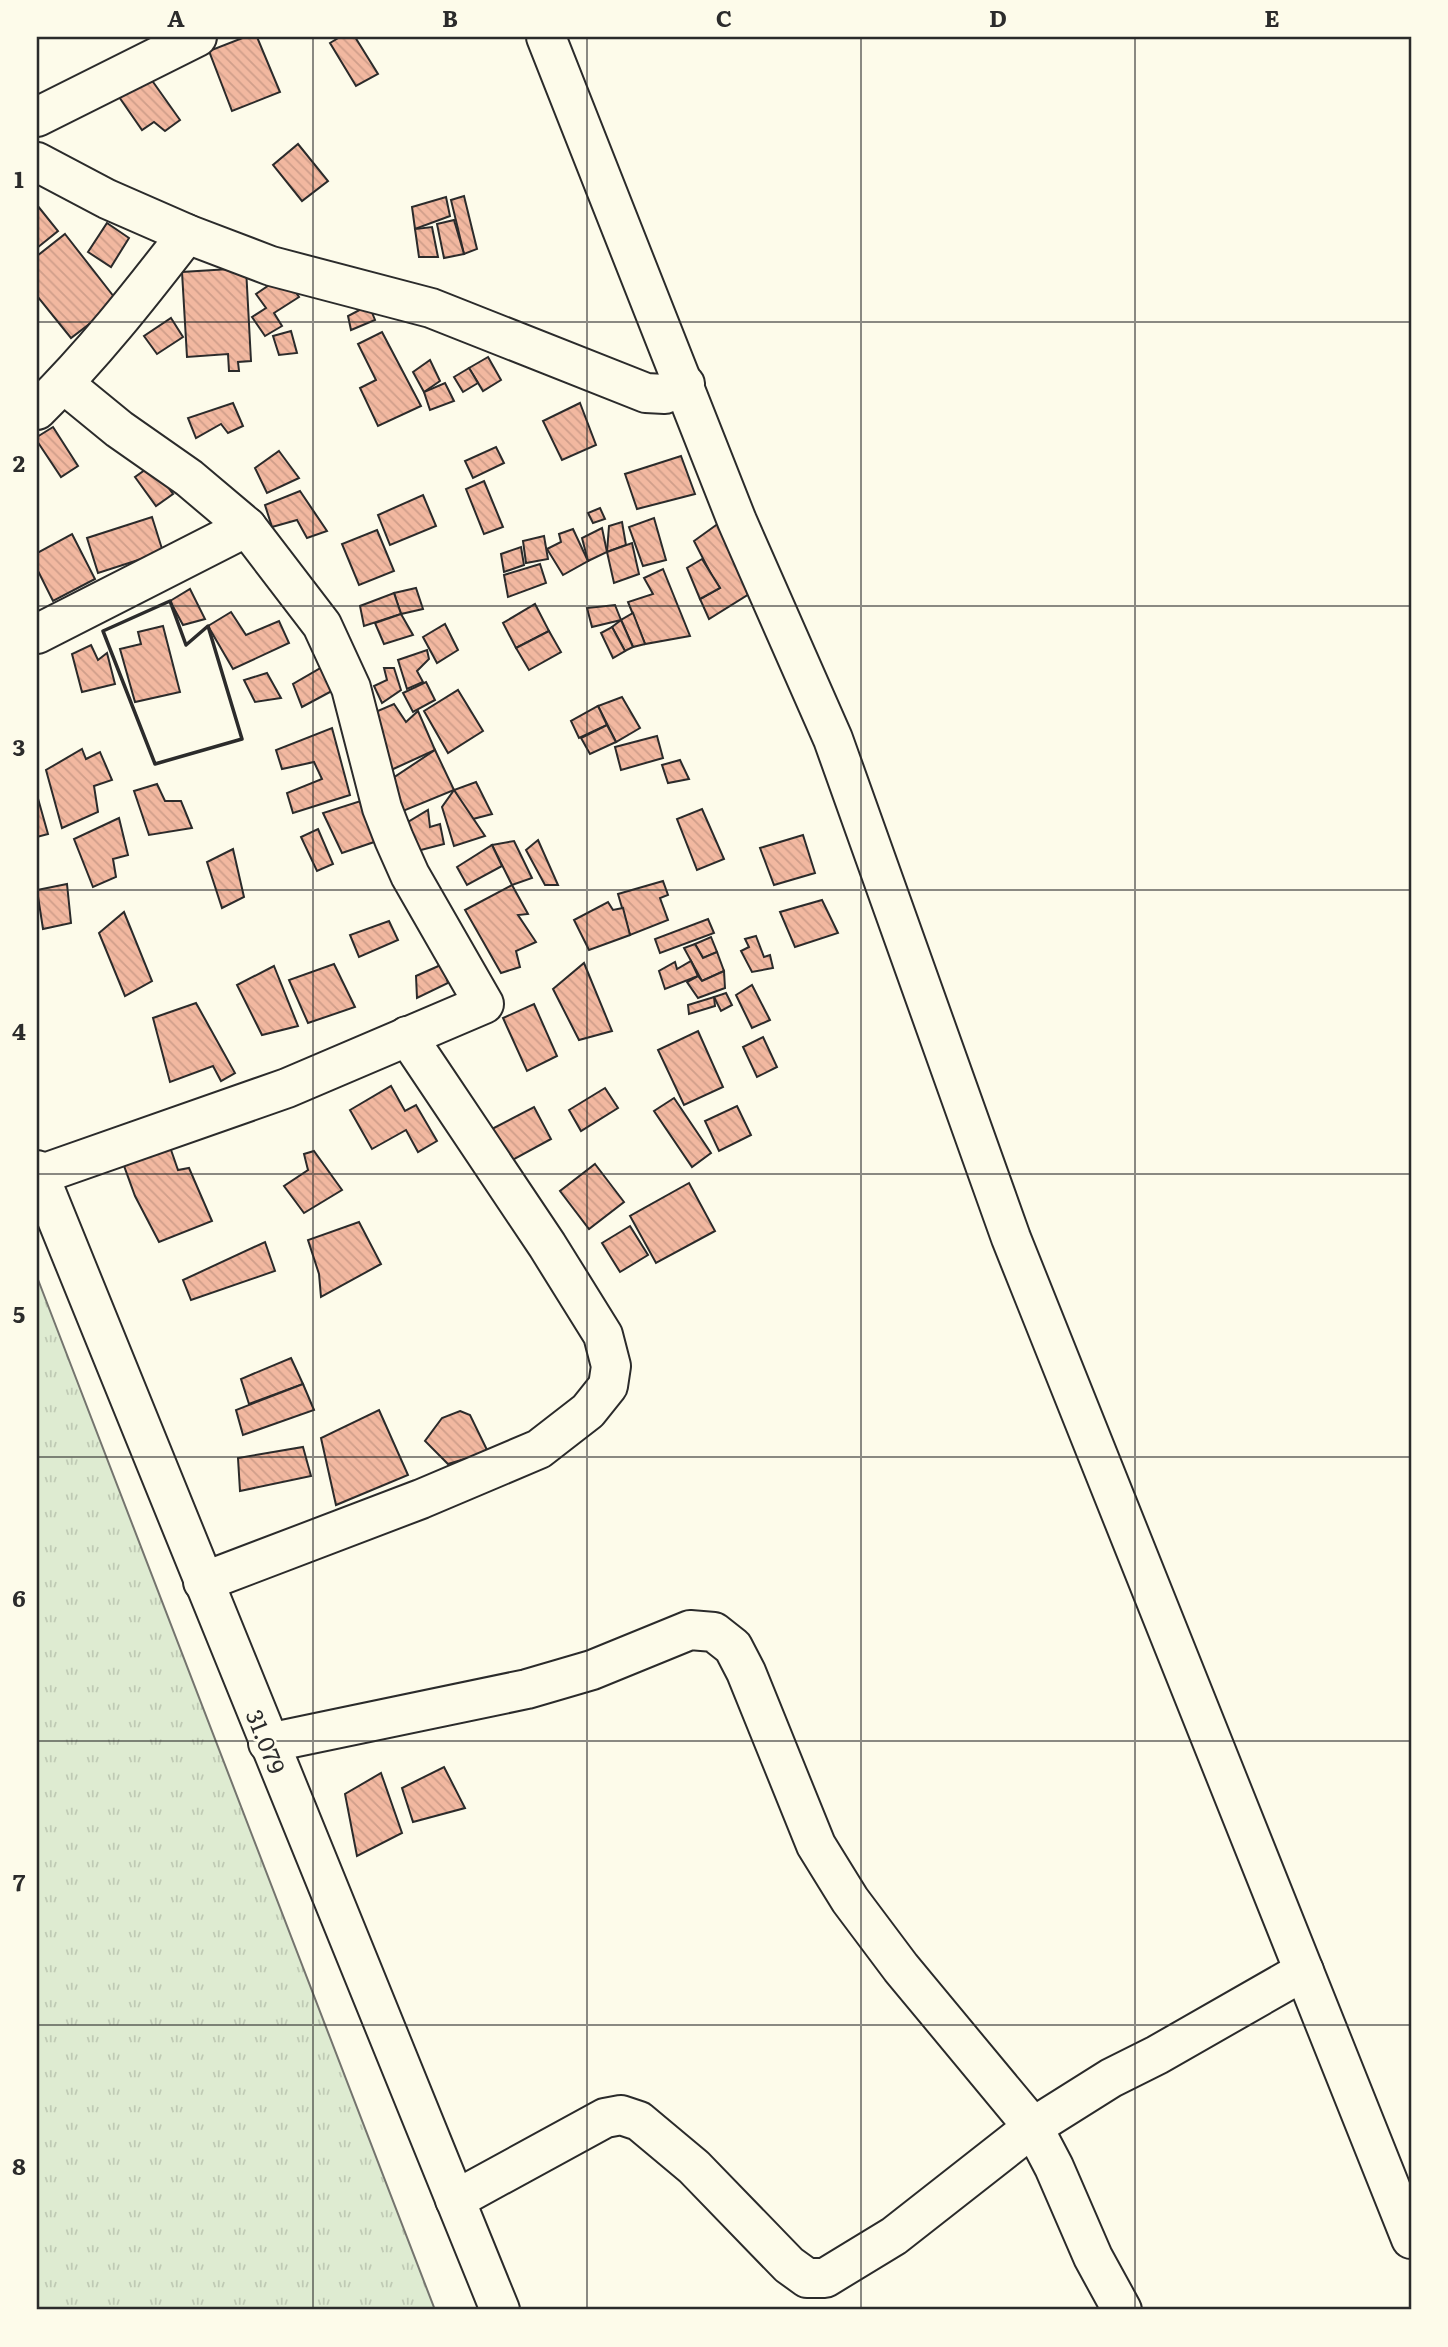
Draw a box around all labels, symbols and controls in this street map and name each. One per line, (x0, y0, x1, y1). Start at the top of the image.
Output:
text: A (167, 0, 185, 34)
text: B (442, 0, 458, 34)
text: C (716, 0, 732, 34)
text: D (989, 0, 1007, 34)
text: E (1264, 0, 1280, 34)
text: 1 (14, 161, 24, 195)
text: 2 (13, 445, 25, 479)
text: 3 (13, 729, 25, 763)
text: 4 (12, 1013, 26, 1047)
text: 5 (13, 1296, 25, 1330)
text: 6 (12, 1580, 26, 1614)
street label: 31.079 (239, 1704, 295, 1778)
text: 7 (13, 1864, 26, 1898)
text: 8 (12, 2148, 26, 2182)

